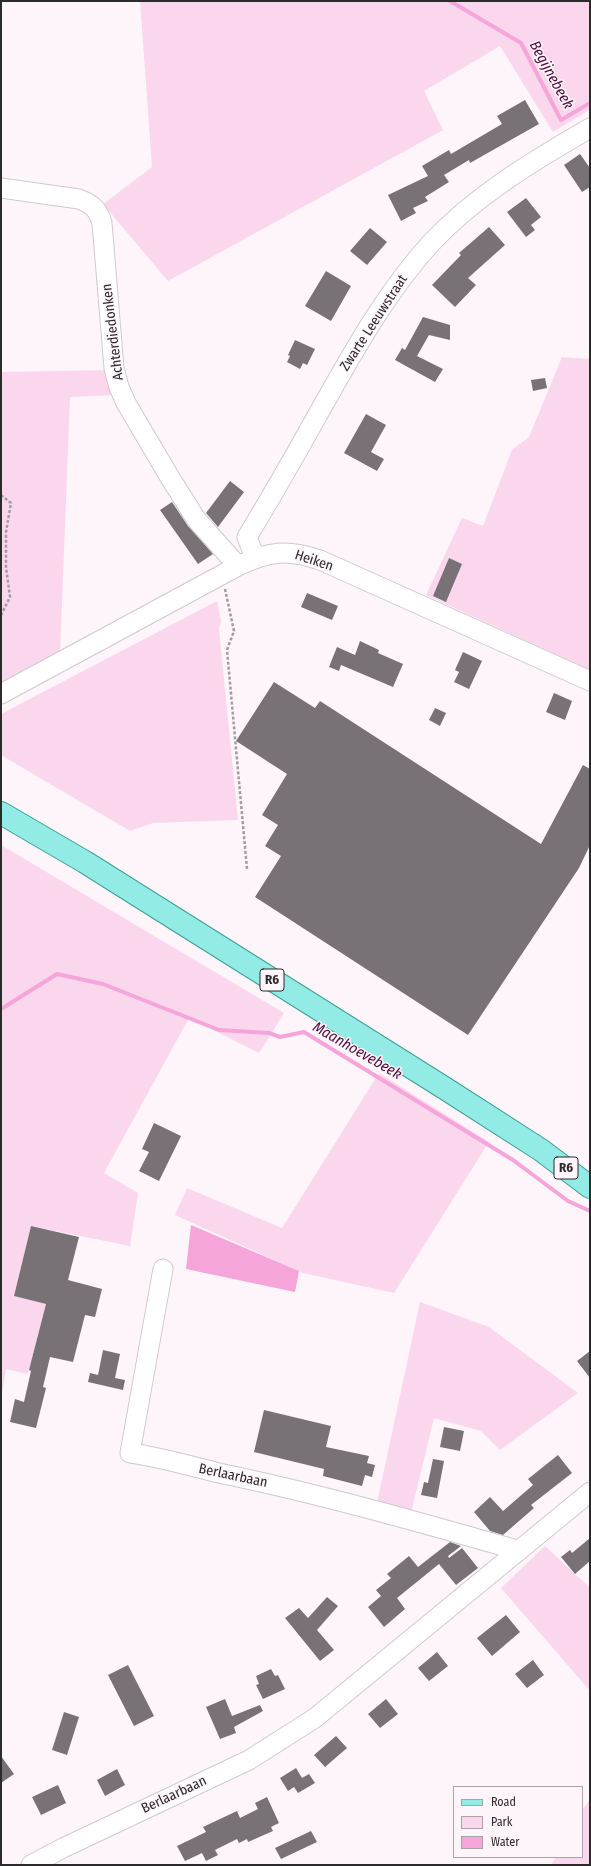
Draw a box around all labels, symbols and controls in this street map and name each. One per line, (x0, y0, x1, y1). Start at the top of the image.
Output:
water label: Begijnebeek (525, 38, 577, 112)
street label: Zwarte Leeuwstraat (337, 272, 411, 374)
street label: Achterdiedonken (99, 283, 127, 381)
street label: Heiken (293, 547, 335, 575)
road number: R6 (260, 969, 284, 991)
water label: Maanhoevebeek (309, 1018, 405, 1084)
road number: R6 (554, 1157, 578, 1179)
street label: Berlaarbaan (197, 1461, 269, 1491)
street label: Berlaarbaan (139, 1773, 209, 1817)
legend (453, 1786, 583, 1858)
text: Road (491, 1795, 516, 1809)
text: Park (491, 1815, 512, 1829)
text: Water (491, 1835, 519, 1849)

